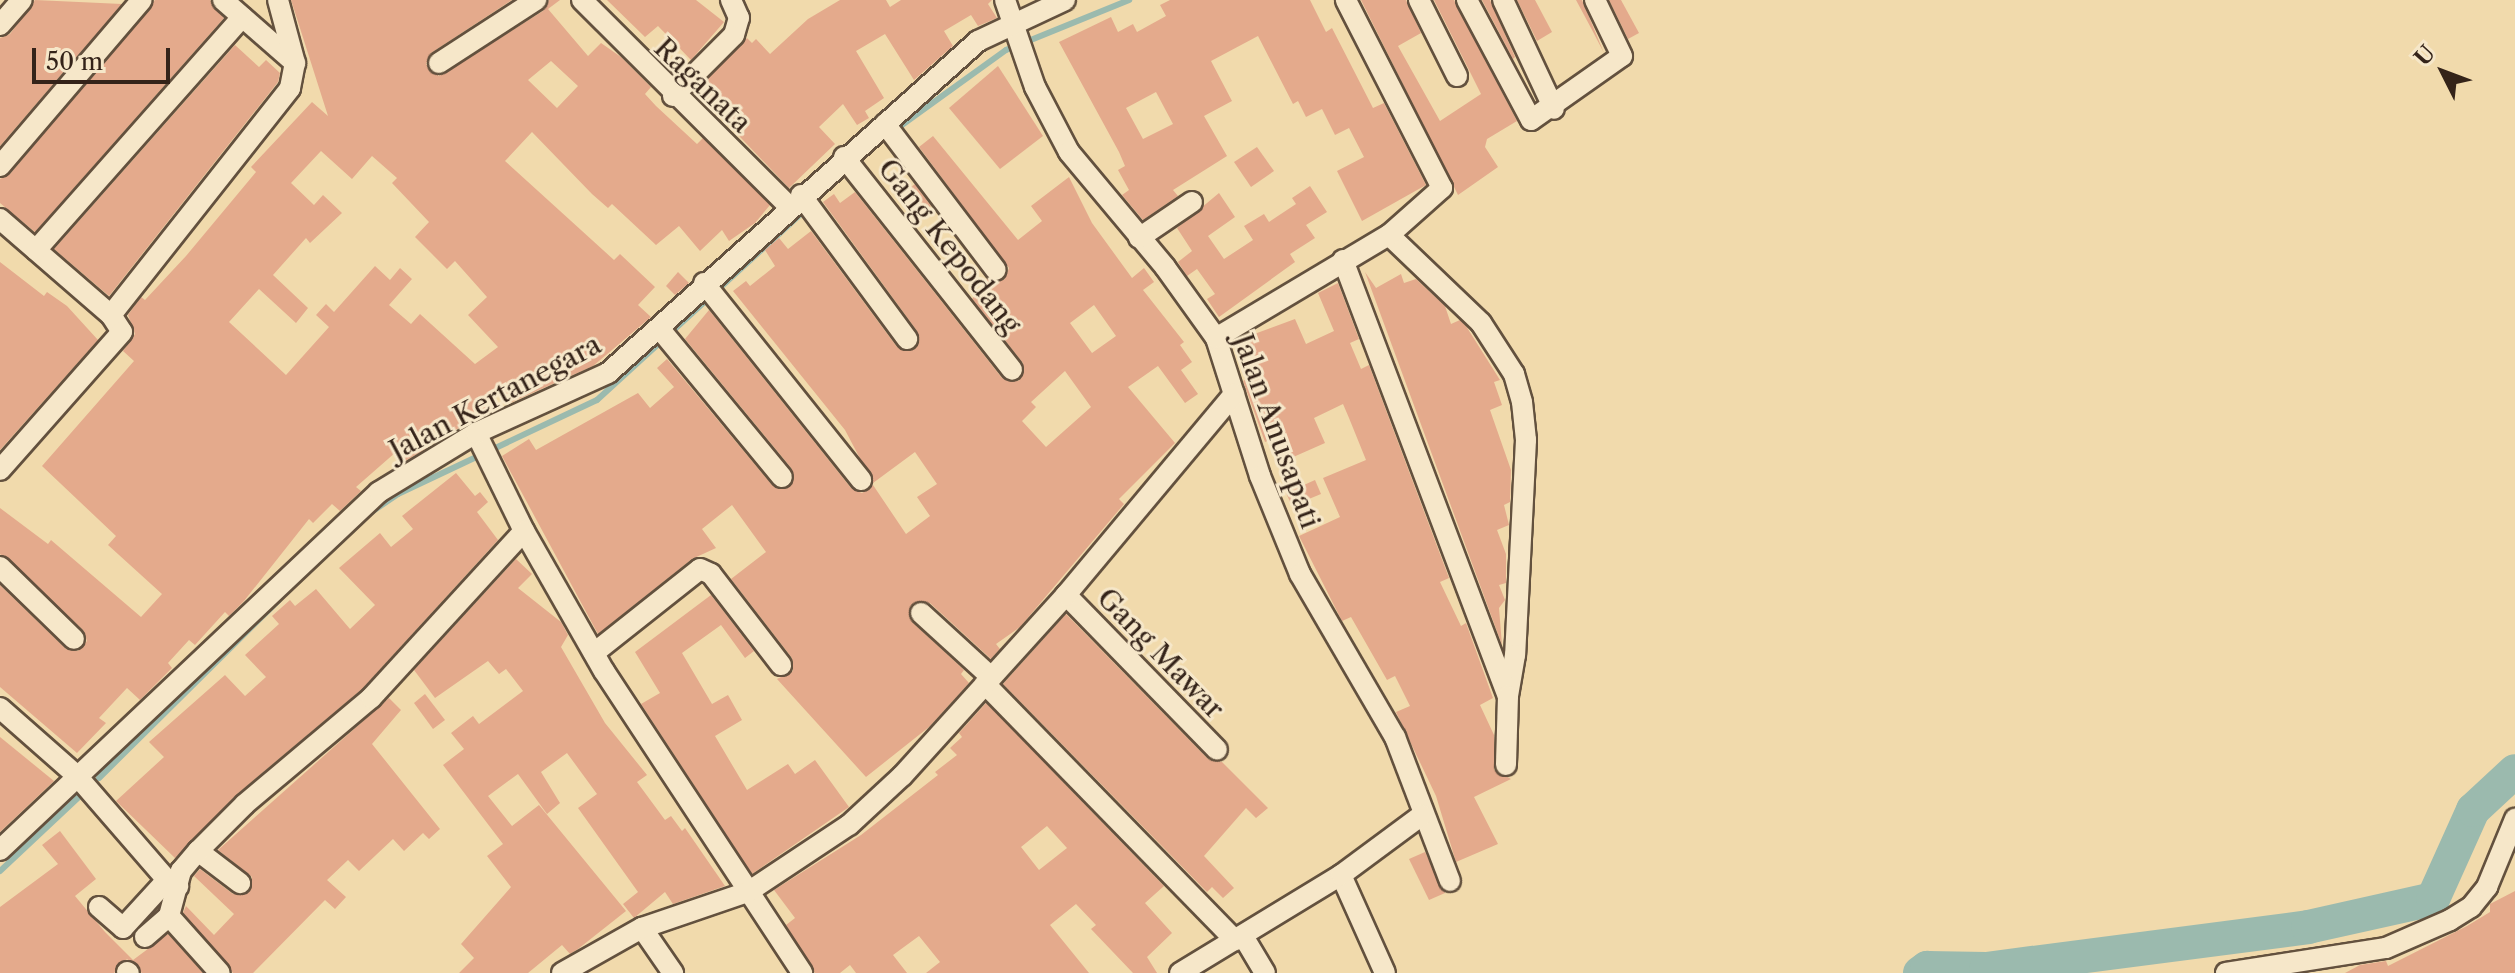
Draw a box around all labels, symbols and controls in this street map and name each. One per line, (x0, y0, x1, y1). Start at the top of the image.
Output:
street label: Raganata (648, 31, 758, 139)
scale bar (36, 32, 174, 82)
north arrow (2403, 32, 2483, 112)
text: U (2409, 40, 2441, 71)
text: 50 m (46, 47, 103, 76)
street label: Gang Kepodang (871, 152, 1029, 340)
street label: Jalan Kertanegara (384, 327, 606, 467)
street label: Jalan Anusapati (1226, 329, 1328, 533)
street label: Gang Mawar (1091, 581, 1231, 725)

